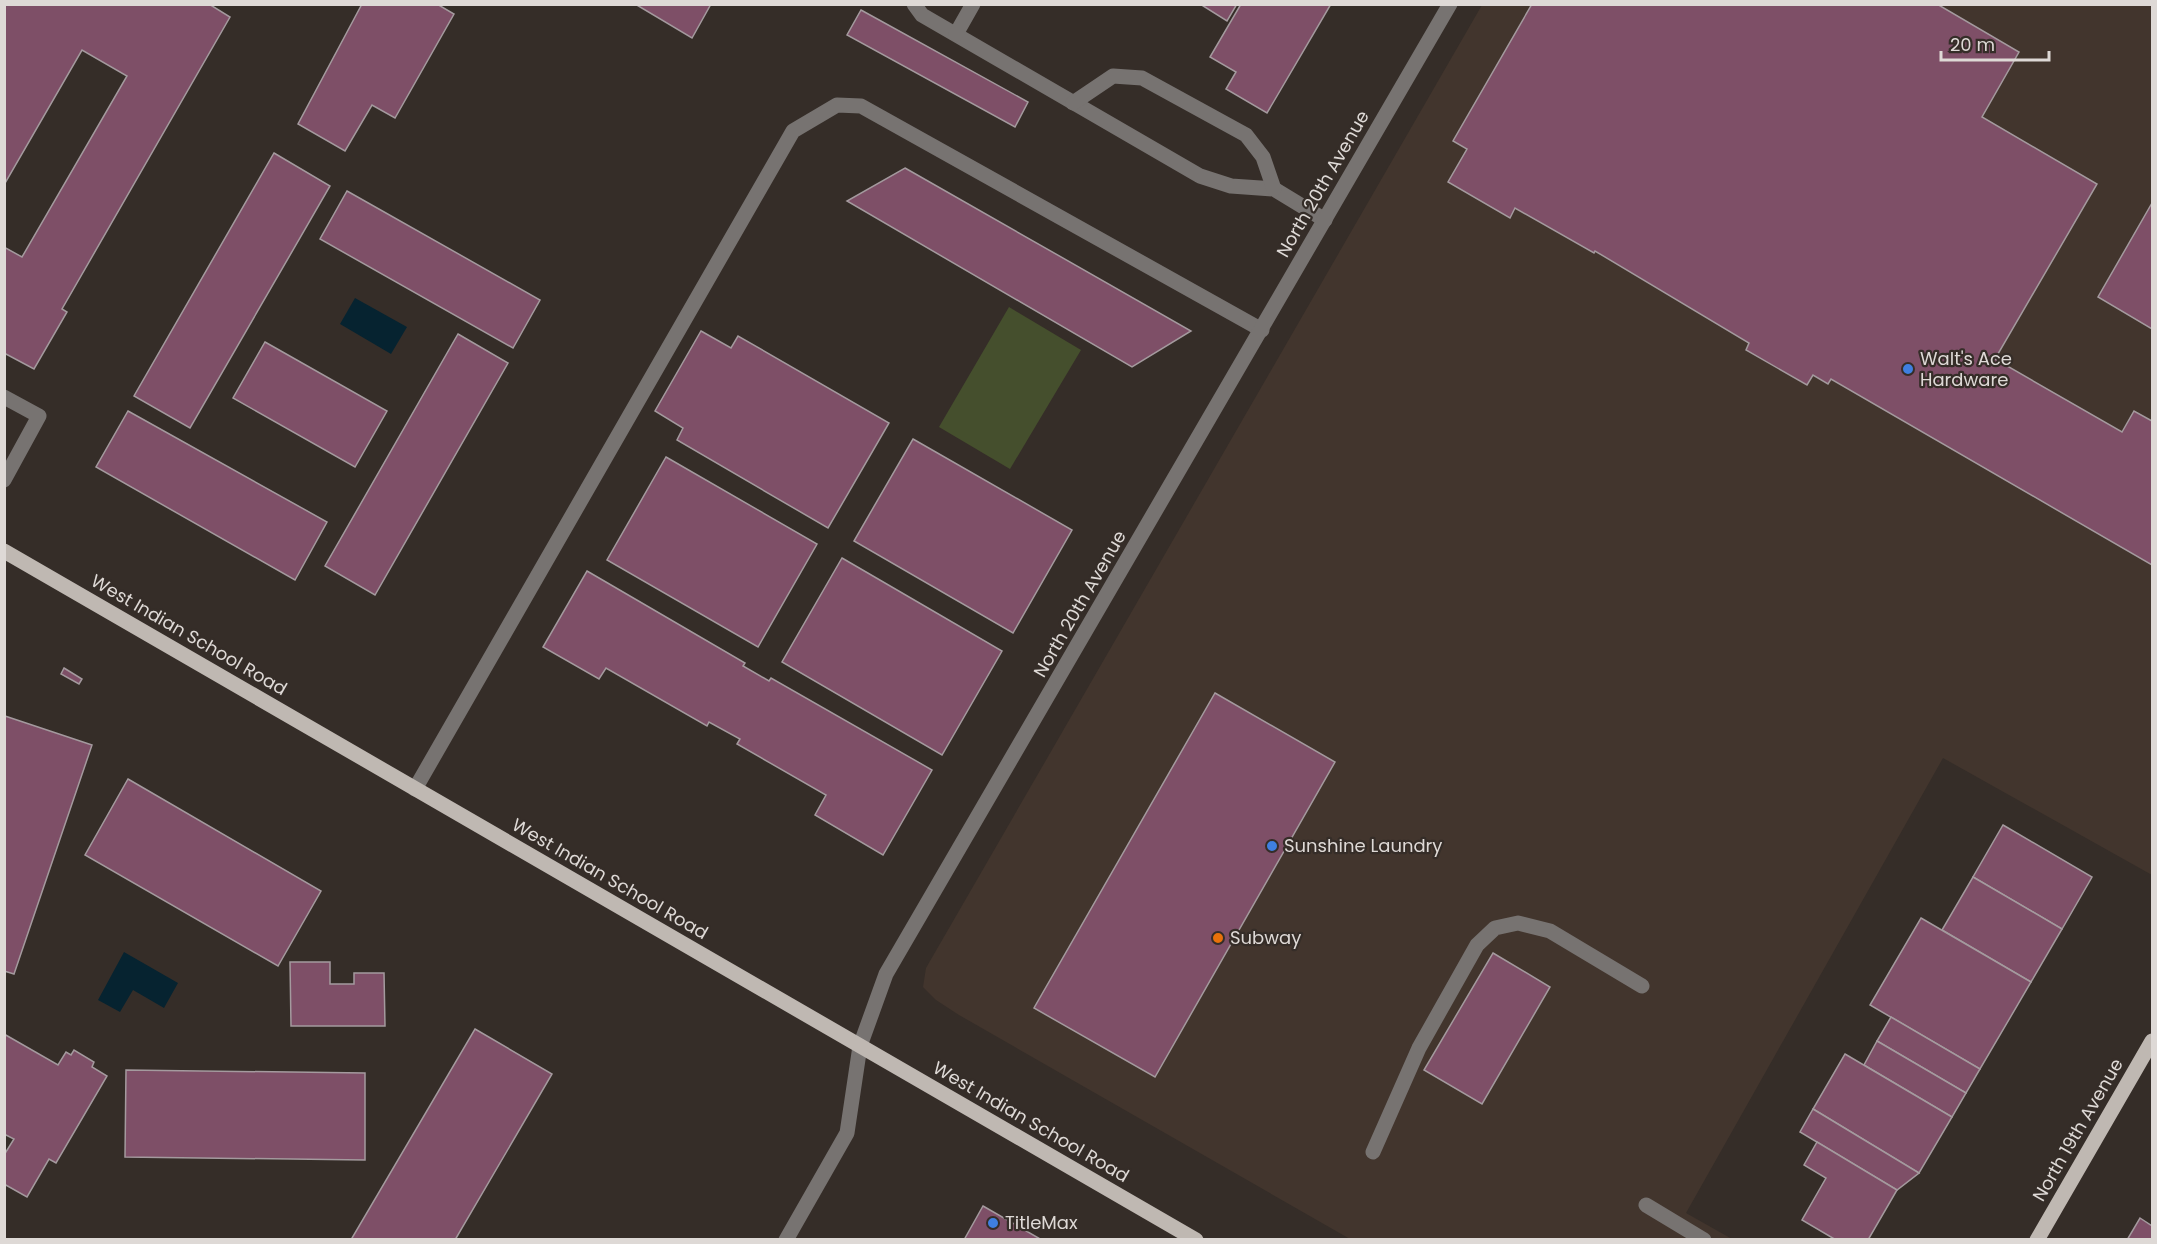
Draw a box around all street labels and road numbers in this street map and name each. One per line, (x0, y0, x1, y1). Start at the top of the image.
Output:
street label: North 20th Avenue (1270, 106, 1375, 262)
street label: North 20th Avenue (1027, 526, 1132, 682)
street label: West Indian School Road (87, 568, 292, 701)
street label: West Indian School Road (508, 812, 713, 945)
street label: North 19th Avenue (2026, 1054, 2129, 1206)
street label: West Indian School Road (929, 1055, 1134, 1188)

